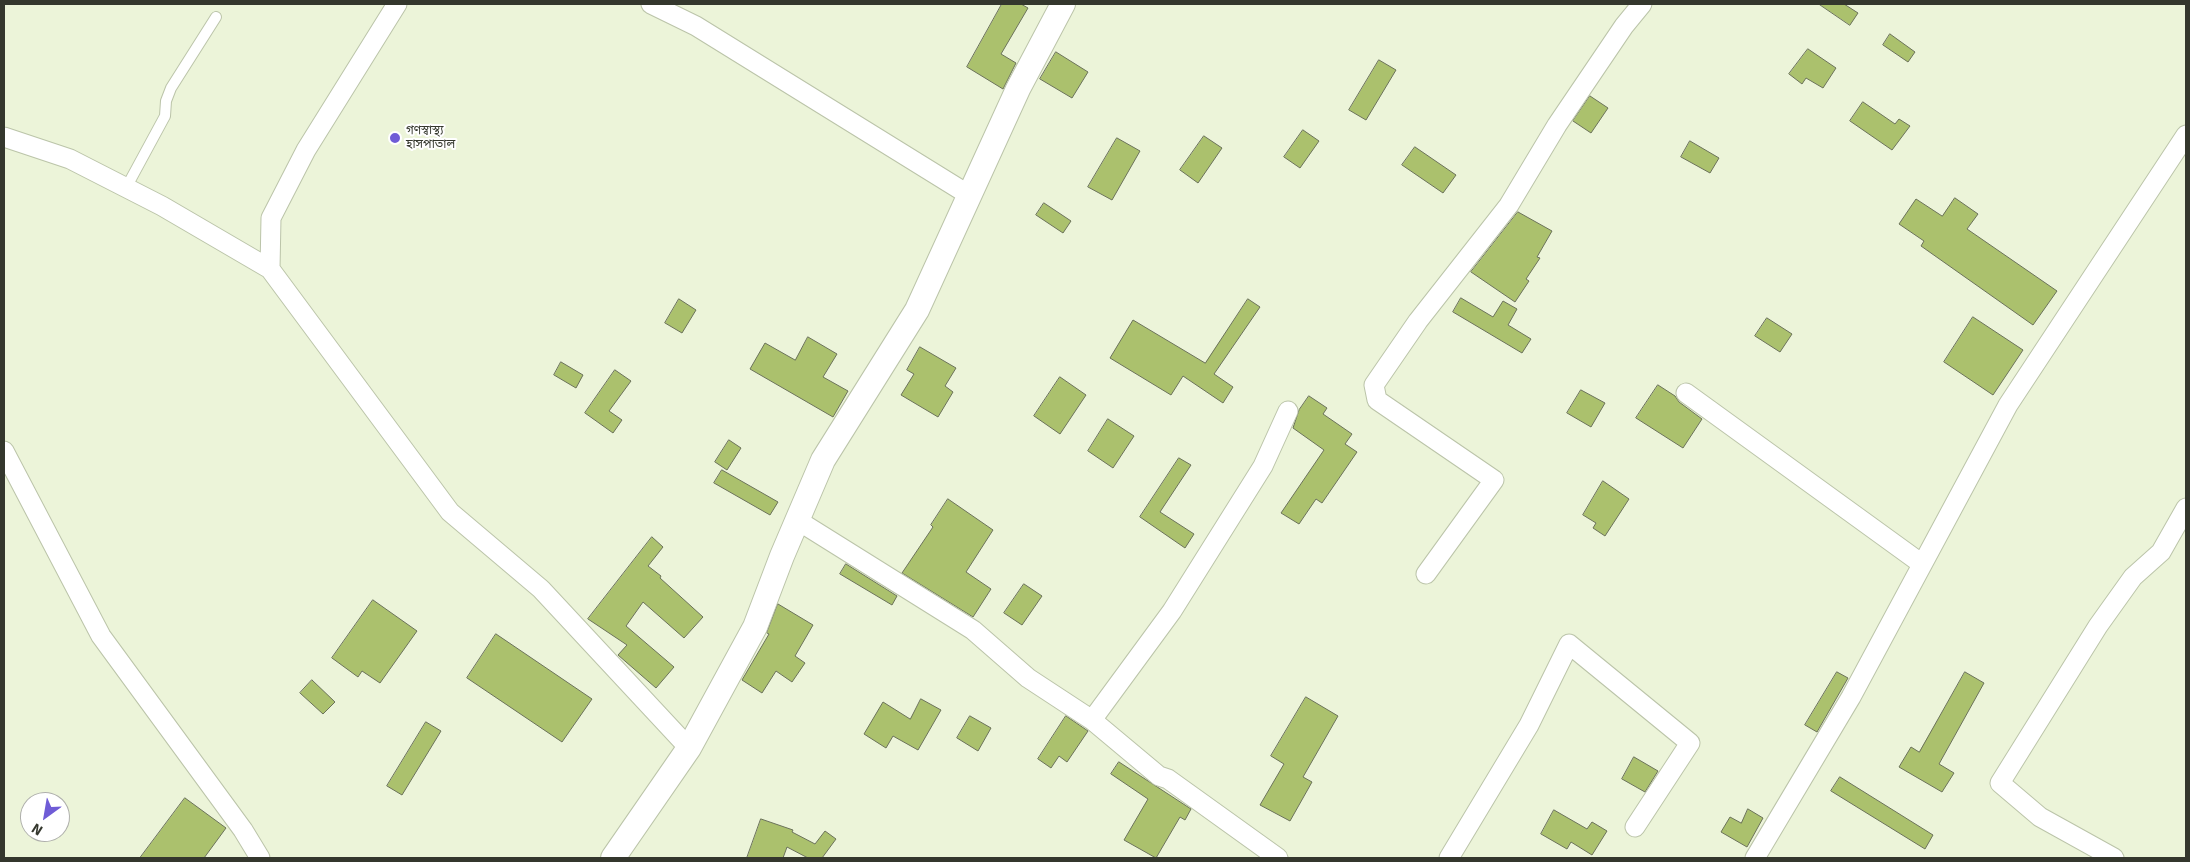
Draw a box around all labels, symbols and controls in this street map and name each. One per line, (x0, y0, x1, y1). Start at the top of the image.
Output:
place label: গণস্বাস্থ্য হাসপাতাল (406, 124, 455, 152)
marker: গণস্বাস্থ্য হাসপাতাল (388, 131, 402, 145)
north arrow (20, 792, 70, 842)
text: N (29, 820, 46, 839)

